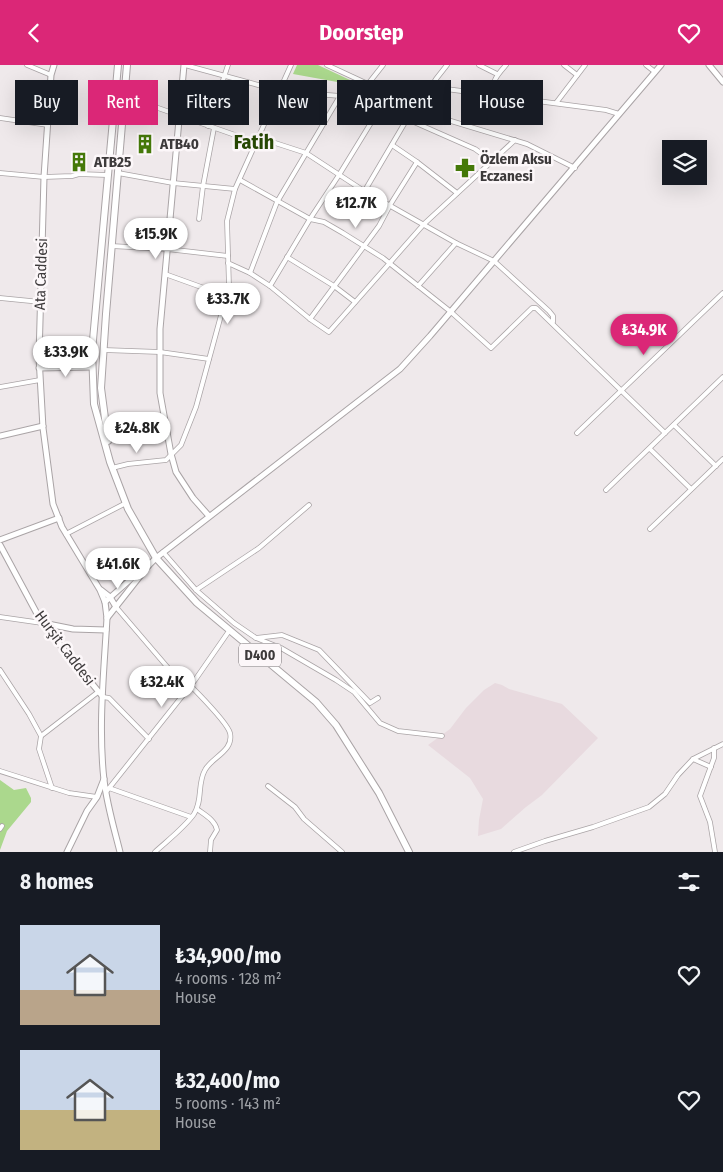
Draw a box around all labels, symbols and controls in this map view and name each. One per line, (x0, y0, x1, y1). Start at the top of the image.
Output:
icon: back (20, 19, 48, 47)
text: Doorstep (319, 19, 404, 46)
icon: heart (675, 19, 703, 47)
chip: Buy (15, 80, 78, 125)
chip: Rent (88, 80, 158, 125)
chip: Filters (168, 80, 249, 125)
chip: New (259, 80, 327, 125)
chip: Apartment (337, 80, 451, 125)
chip: House (461, 80, 543, 125)
district label: Fatih (234, 130, 274, 154)
building icon: ATB40 (134, 133, 156, 155)
place label: ATB40 (159, 135, 199, 153)
map controls (662, 140, 707, 185)
button: layers (662, 140, 707, 185)
place label: Özlem Aksu Eczanesi (480, 150, 552, 185)
building icon: ATB25 (68, 151, 90, 173)
place label: ATB25 (93, 153, 131, 171)
pharmacy icon: Özlem Aksu Eczanesi (454, 157, 476, 179)
pin: ₺12.7K (315, 186, 397, 229)
text: ₺12.7K (336, 193, 376, 212)
pin: ₺15.9K (115, 217, 197, 260)
text: ₺15.9K (135, 224, 177, 243)
street label: Ata Caddesi (31, 238, 51, 310)
pin: ₺33.7K (187, 283, 269, 325)
text: ₺33.7K (206, 289, 250, 308)
pin: ₺34.9K (603, 313, 685, 356)
text: ₺34.9K (622, 320, 666, 339)
pin: ₺33.9K (25, 335, 107, 378)
text: ₺33.9K (44, 342, 88, 361)
pin: ₺24.8K (96, 411, 178, 454)
text: ₺24.8K (115, 418, 159, 437)
pin: ₺41.6K (77, 547, 159, 590)
text: ₺41.6K (96, 554, 140, 573)
street label: Hurşit Caddesi (31, 607, 99, 689)
road number: D400 (239, 643, 281, 667)
pin: ₺32.4K (121, 665, 203, 708)
text: ₺32.4K (140, 672, 184, 691)
icon: filters (675, 868, 703, 896)
text: 8 homes (20, 869, 94, 895)
text: ₺34,900/mo (175, 943, 281, 969)
icon: home (60, 945, 120, 1005)
icon: heart (675, 961, 703, 989)
text: 4 rooms · 128 m² (175, 969, 282, 988)
text: House (175, 988, 216, 1007)
text: ₺32,400/mo (175, 1068, 280, 1094)
icon: home (60, 1070, 120, 1130)
icon: heart (675, 1086, 703, 1114)
text: 5 rooms · 143 m² (175, 1094, 281, 1113)
text: House (175, 1113, 216, 1132)

